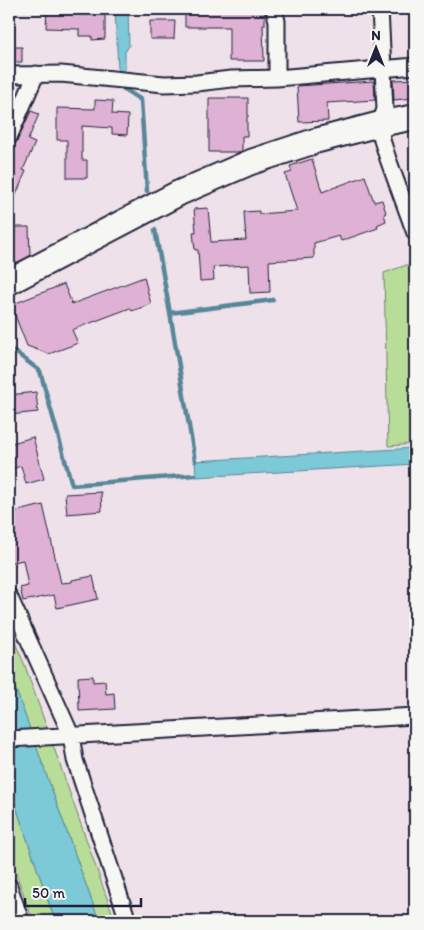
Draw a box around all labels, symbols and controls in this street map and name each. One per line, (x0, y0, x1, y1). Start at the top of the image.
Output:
north arrow (352, 22, 402, 72)
text: N (371, 27, 381, 44)
scale bar (25, 875, 141, 907)
text: 50 m (32, 884, 65, 902)

